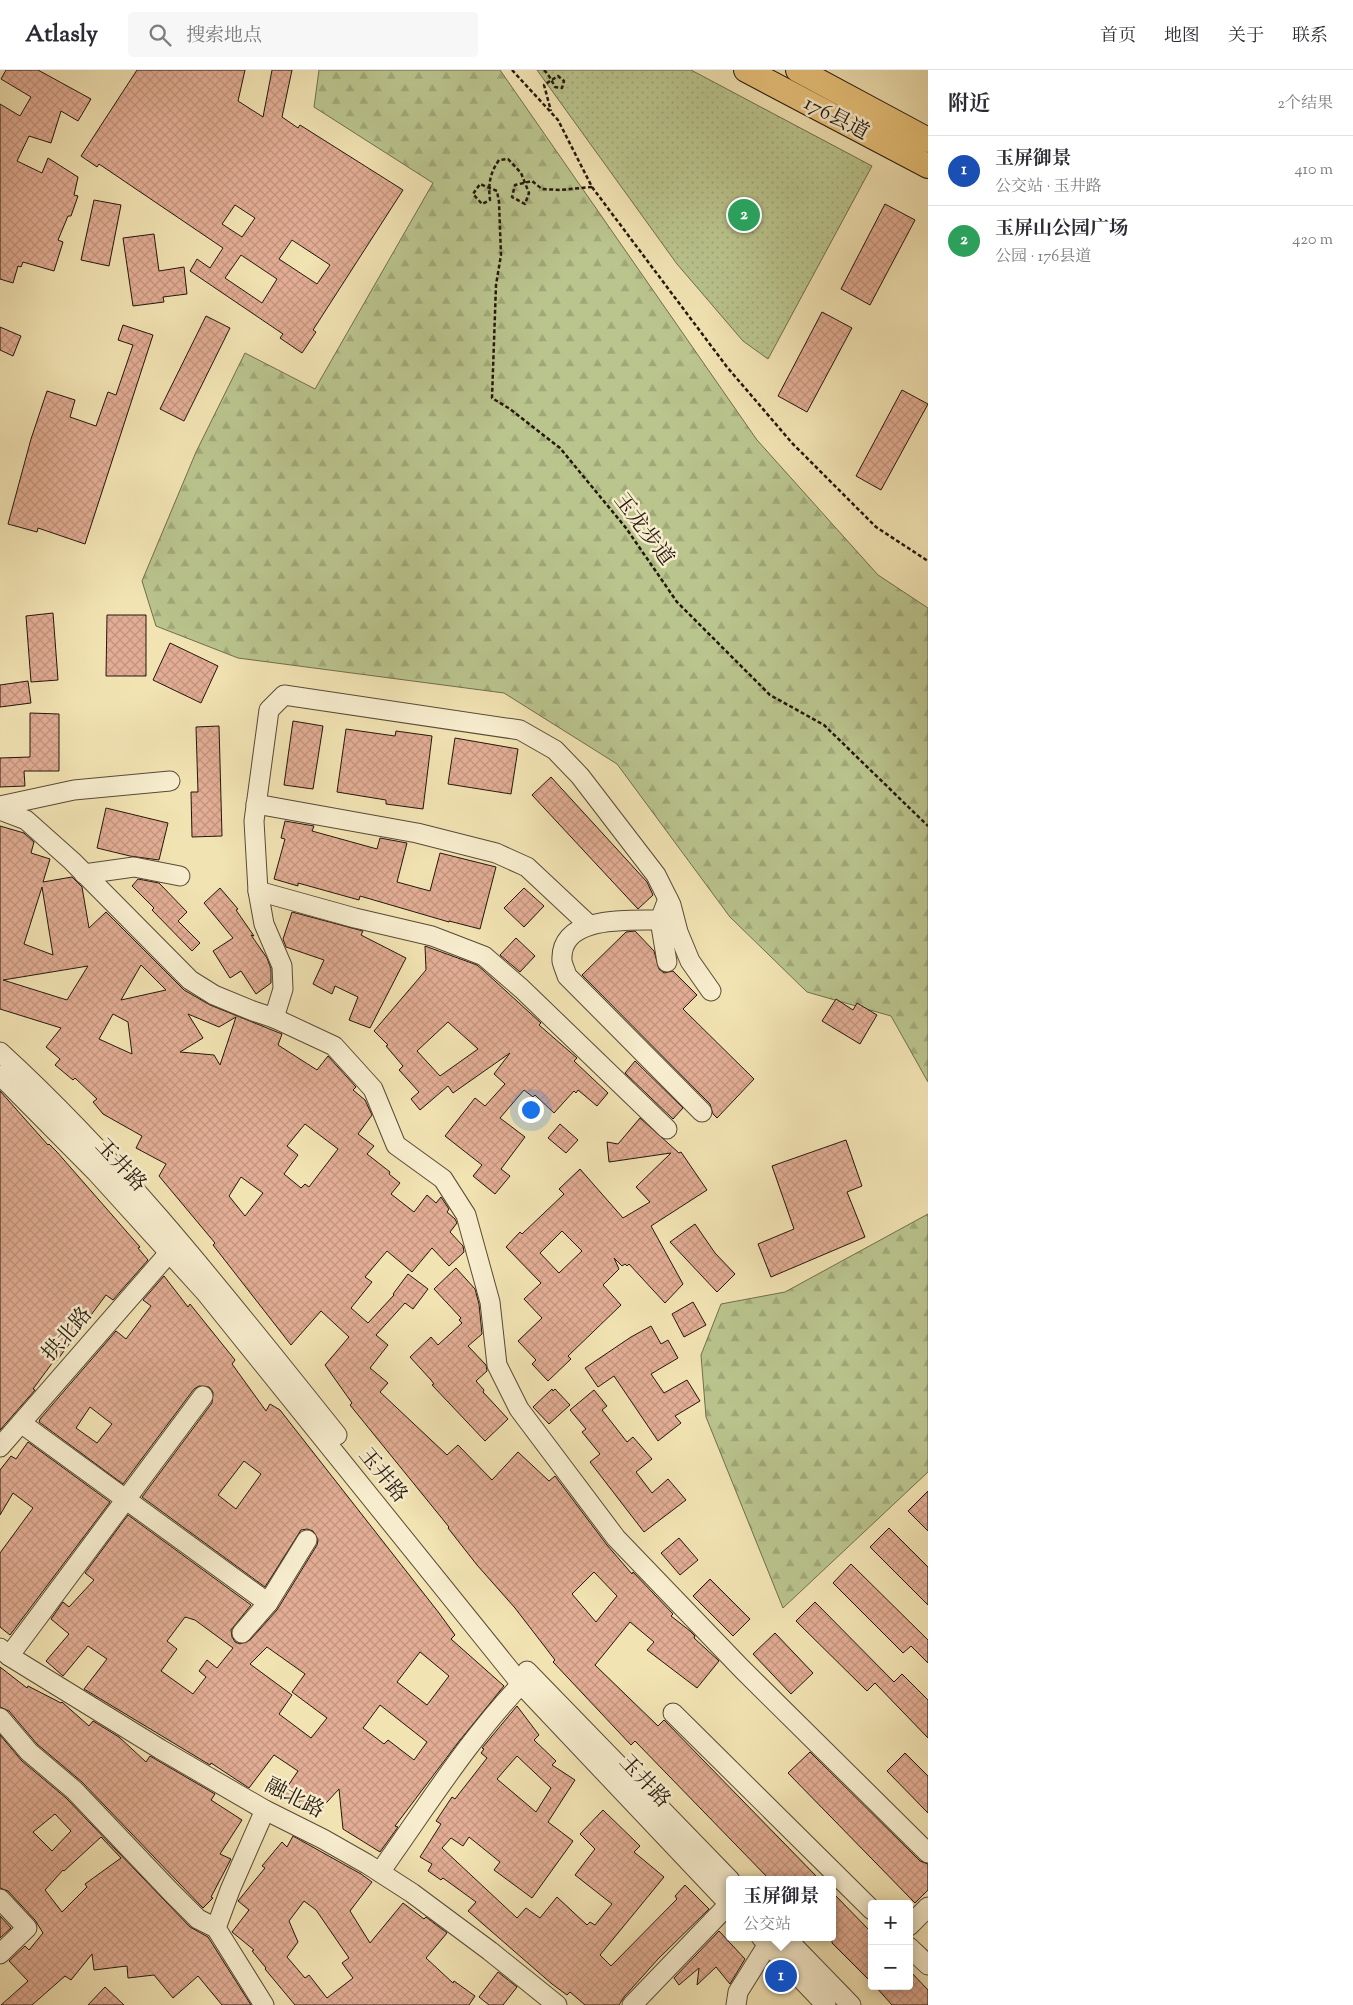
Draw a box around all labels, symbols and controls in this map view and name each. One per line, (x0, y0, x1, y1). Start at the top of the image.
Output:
search box (128, 12, 478, 57)
text: Atlasly (25, 18, 98, 52)
icon: search (146, 21, 174, 49)
text: 搜索地点 (186, 23, 262, 50)
text: 首页 (1100, 24, 1136, 50)
text: 地图 (1164, 24, 1200, 50)
text: 关于 (1228, 24, 1264, 50)
text: 联系 (1292, 24, 1328, 50)
street label: 176县道 (798, 89, 874, 149)
text: 附近 (948, 90, 990, 120)
text: 2个结果 (1278, 93, 1333, 116)
text: 玉屏御景 (995, 146, 1071, 173)
text: 1 (961, 159, 967, 182)
text: 410 m (1295, 159, 1333, 182)
text: 公交站 · 玉井路 (995, 176, 1102, 199)
pin: 2 (728, 196, 760, 234)
text: 玉屏山公园广场 (995, 216, 1128, 243)
text: 2 (960, 229, 968, 252)
text: 420 m (1292, 229, 1333, 252)
text: 公园 · 176县道 (995, 246, 1091, 269)
street label: 玉龙步道 (606, 487, 680, 573)
your location (518, 1097, 544, 1123)
street label: 玉井路 (88, 1133, 152, 1199)
street label: 拱北路 (36, 1301, 100, 1369)
street label: 玉井路 (351, 1442, 413, 1510)
street label: 玉井路 (612, 1749, 676, 1815)
street label: 融北路 (259, 1771, 329, 1827)
popup (726, 1876, 836, 1941)
text: 玉屏御景 (743, 1884, 819, 1911)
map controls (868, 1900, 913, 1990)
button: + (868, 1900, 913, 1945)
text: 公交站 (743, 1914, 791, 1937)
button: − (868, 1945, 913, 1990)
pin: 1 (765, 1957, 797, 1995)

